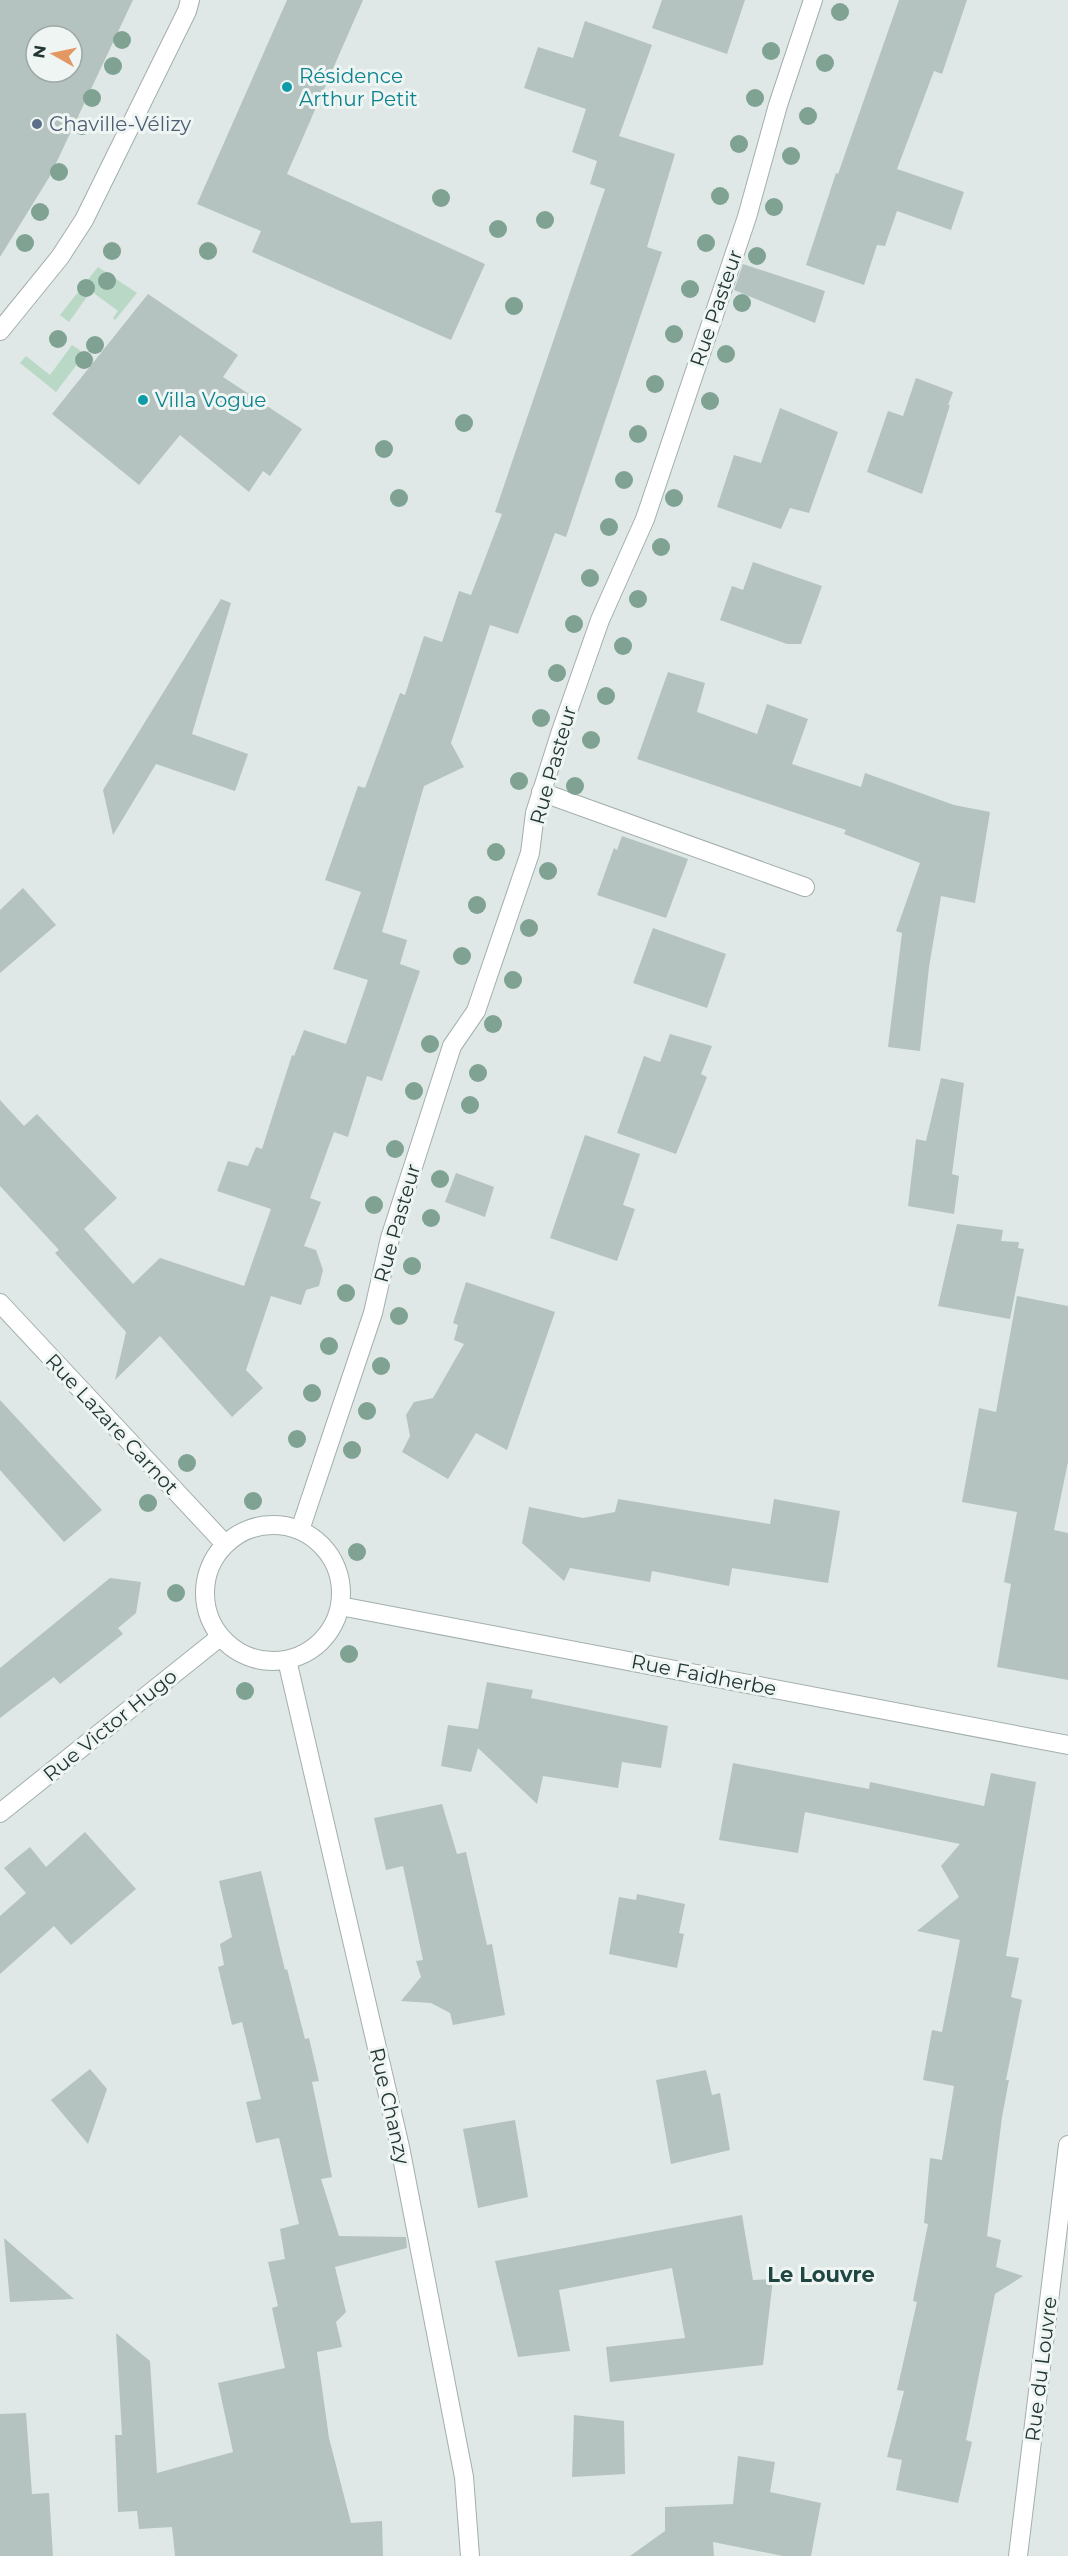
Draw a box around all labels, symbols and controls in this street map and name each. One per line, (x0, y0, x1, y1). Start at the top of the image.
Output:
north arrow (24, 24, 84, 84)
text: N (29, 44, 50, 60)
place label: Résidence Arthur Petit (299, 64, 418, 111)
marker: Résidence Arthur Petit (280, 80, 294, 94)
place label: Chaville-Vélizy (49, 112, 191, 136)
marker: Chaville-Vélizy (30, 117, 44, 131)
street label: Rue Pasteur (685, 246, 747, 370)
place label: Villa Vogue (155, 388, 266, 412)
marker: Villa Vogue (136, 393, 150, 407)
street label: Rue Pasteur (525, 703, 581, 827)
street label: Rue Pasteur (369, 1161, 425, 1285)
street label: Rue Lazare Carnot (41, 1349, 183, 1499)
street label: Rue Faidherbe (629, 1649, 779, 1701)
street label: Rue Victor Hugo (38, 1664, 182, 1786)
street label: Rue Chanzy (365, 2045, 415, 2167)
district label: Le Louvre (767, 2262, 875, 2287)
street label: Rue du Louvre (1020, 2295, 1062, 2443)

